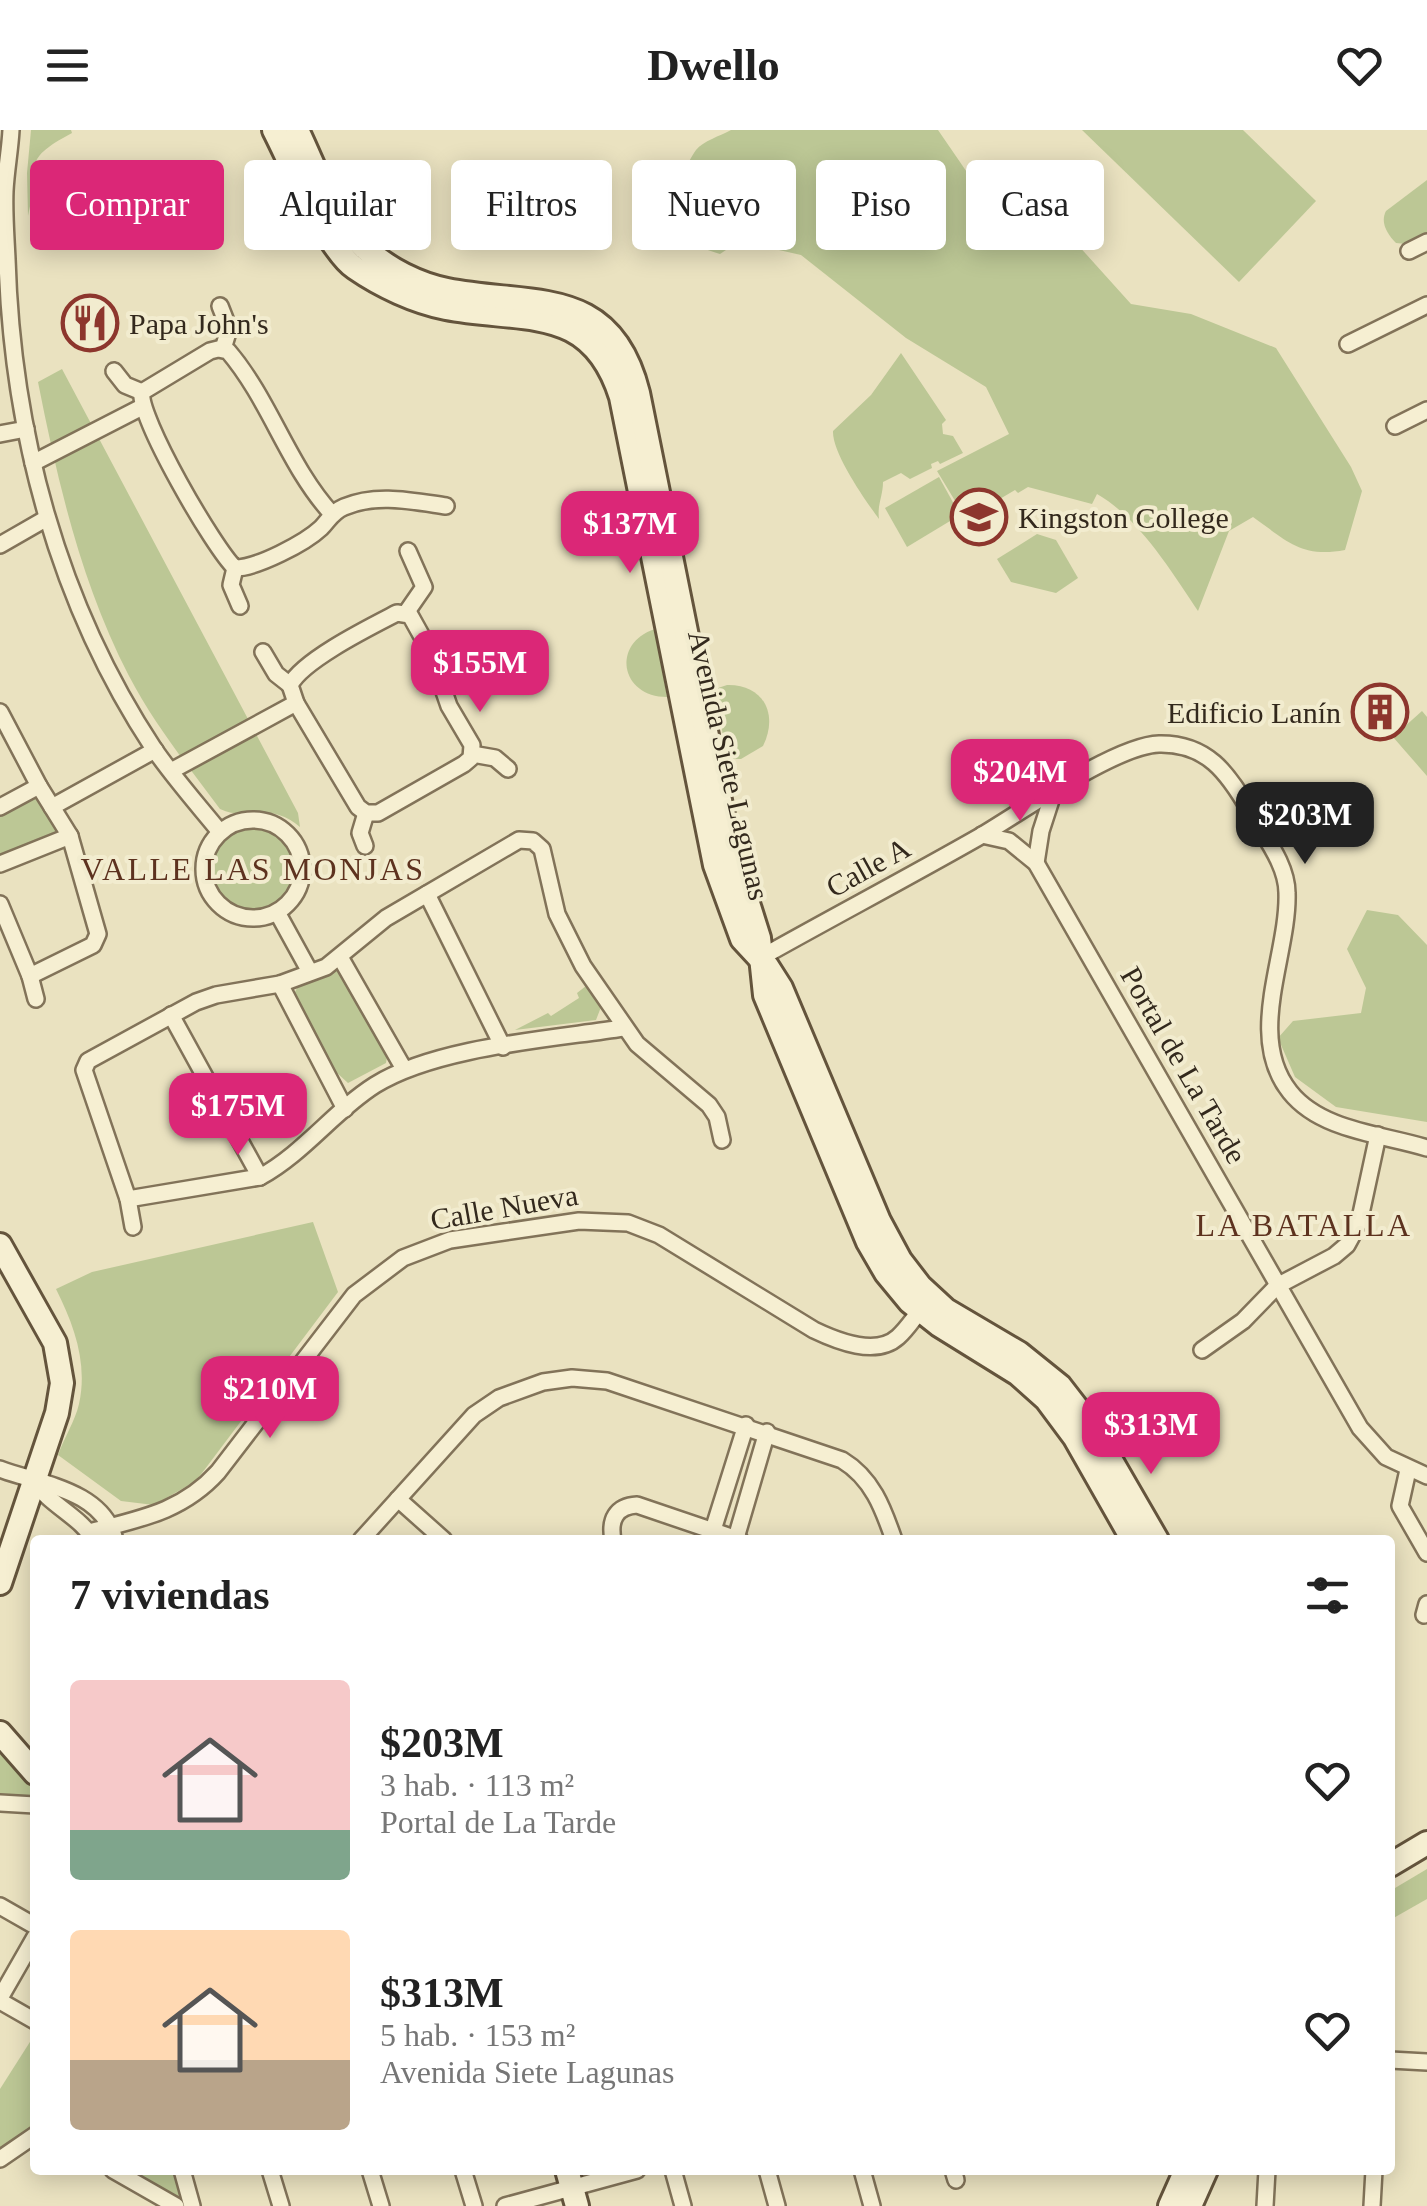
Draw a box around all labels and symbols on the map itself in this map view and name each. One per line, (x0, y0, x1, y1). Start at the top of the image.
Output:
restaurant icon: Papa John's (60, 293, 120, 353)
place label: Papa John's (129, 307, 269, 340)
school or university icon: Kingston College (949, 487, 1009, 547)
pin: $137M (560, 491, 700, 576)
place label: Kingston College (1018, 501, 1229, 534)
street label: Avenida Siete Lagunas (682, 627, 776, 903)
pin: $155M (410, 630, 550, 715)
building icon: Edificio Lanín (1350, 682, 1410, 742)
place label: Edificio Lanín (1167, 696, 1341, 729)
pin: $204M (950, 739, 1090, 824)
pin: $203M (1235, 782, 1375, 867)
street label: Calle A (820, 830, 916, 903)
district label: VALLE LAS MONJAS (80, 851, 426, 887)
street label: Portal de La Tarde (1114, 961, 1254, 1169)
pin: $175M (168, 1073, 308, 1158)
street label: Calle Nueva (428, 1178, 580, 1236)
district label: LA BATALLA (1195, 1207, 1413, 1243)
pin: $210M (200, 1356, 340, 1441)
pin: $313M (1081, 1392, 1221, 1477)

